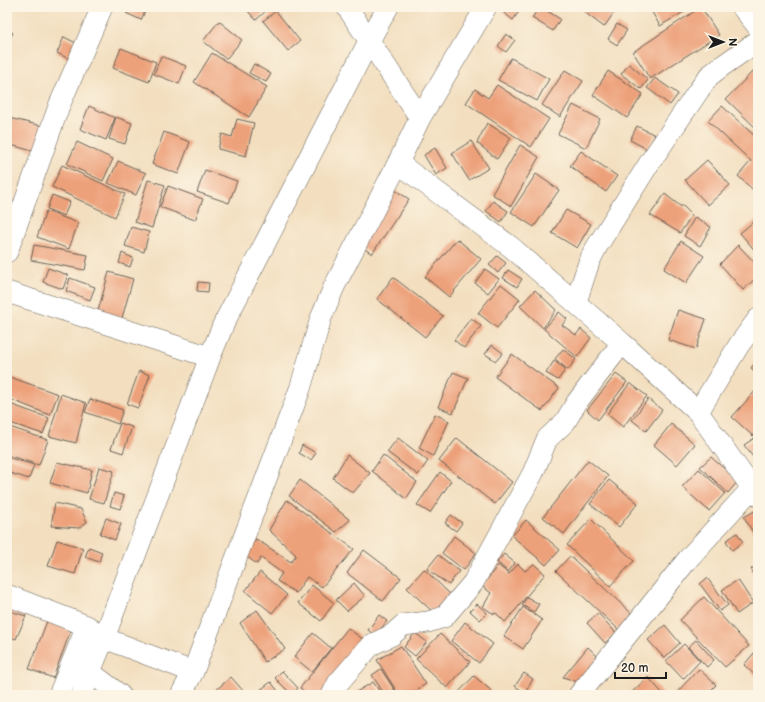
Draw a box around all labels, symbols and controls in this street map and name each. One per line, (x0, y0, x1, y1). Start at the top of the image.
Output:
north arrow (703, 22, 743, 62)
text: N (726, 38, 739, 46)
scale bar (615, 654, 666, 680)
text: 20 m (621, 661, 648, 676)

